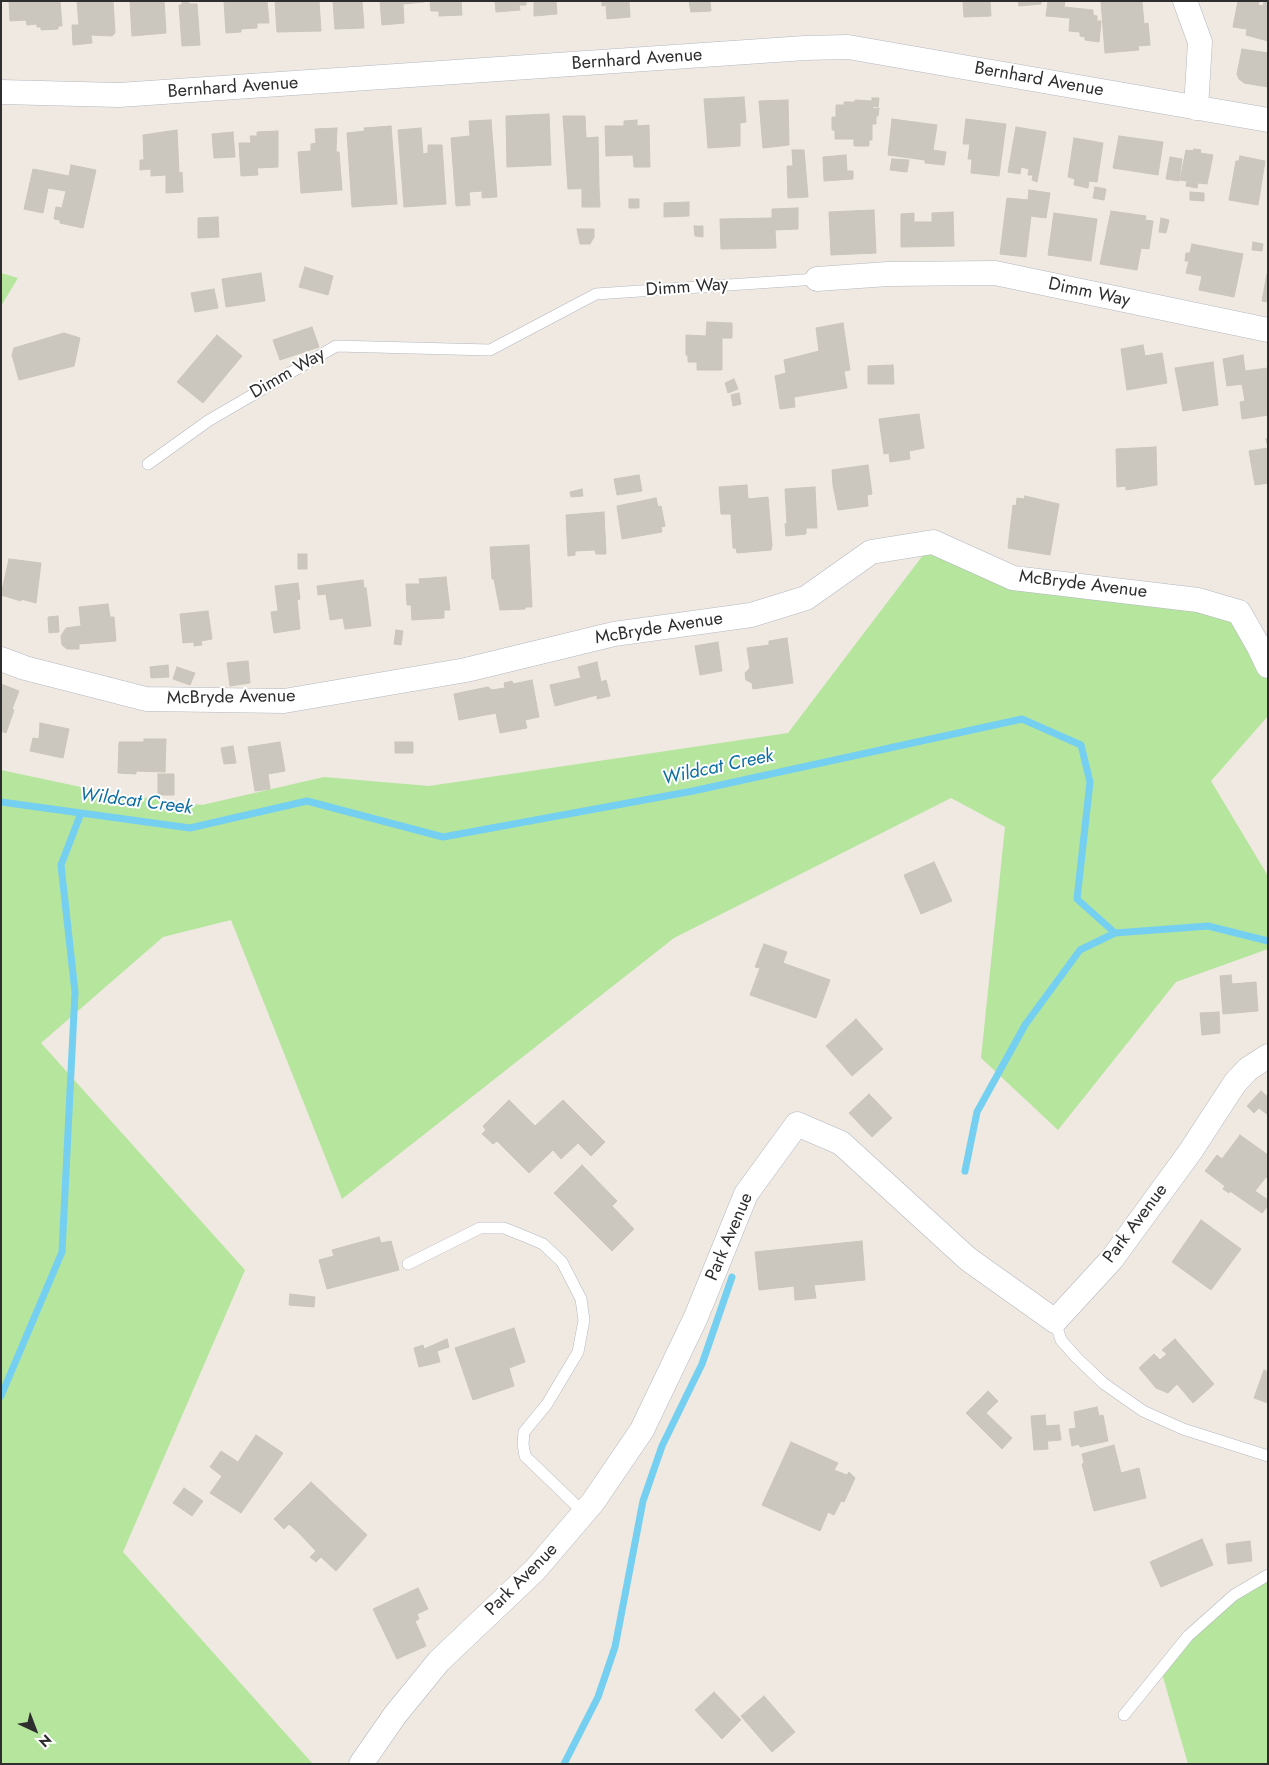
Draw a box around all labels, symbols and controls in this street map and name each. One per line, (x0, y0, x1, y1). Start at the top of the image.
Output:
street label: Bernhard Avenue (571, 45, 703, 75)
street label: Bernhard Avenue (973, 58, 1105, 102)
street label: Bernhard Avenue (167, 73, 299, 103)
street label: Dimm Way (645, 274, 729, 302)
street label: Dimm Way (1046, 274, 1132, 312)
street label: Dimm Way (247, 344, 329, 404)
street label: McBryde Avenue (1018, 566, 1148, 604)
street label: McBryde Avenue (594, 608, 724, 650)
street label: McBryde Avenue (166, 686, 296, 710)
water label: Wildcat Creek (660, 745, 776, 791)
water label: Wildcat Creek (79, 784, 193, 820)
street label: Park Avenue (1099, 1180, 1173, 1268)
street label: Park Avenue (702, 1190, 758, 1284)
street label: Park Avenue (481, 1539, 563, 1621)
north arrow (10, 1705, 60, 1755)
text: N (34, 1730, 56, 1752)

